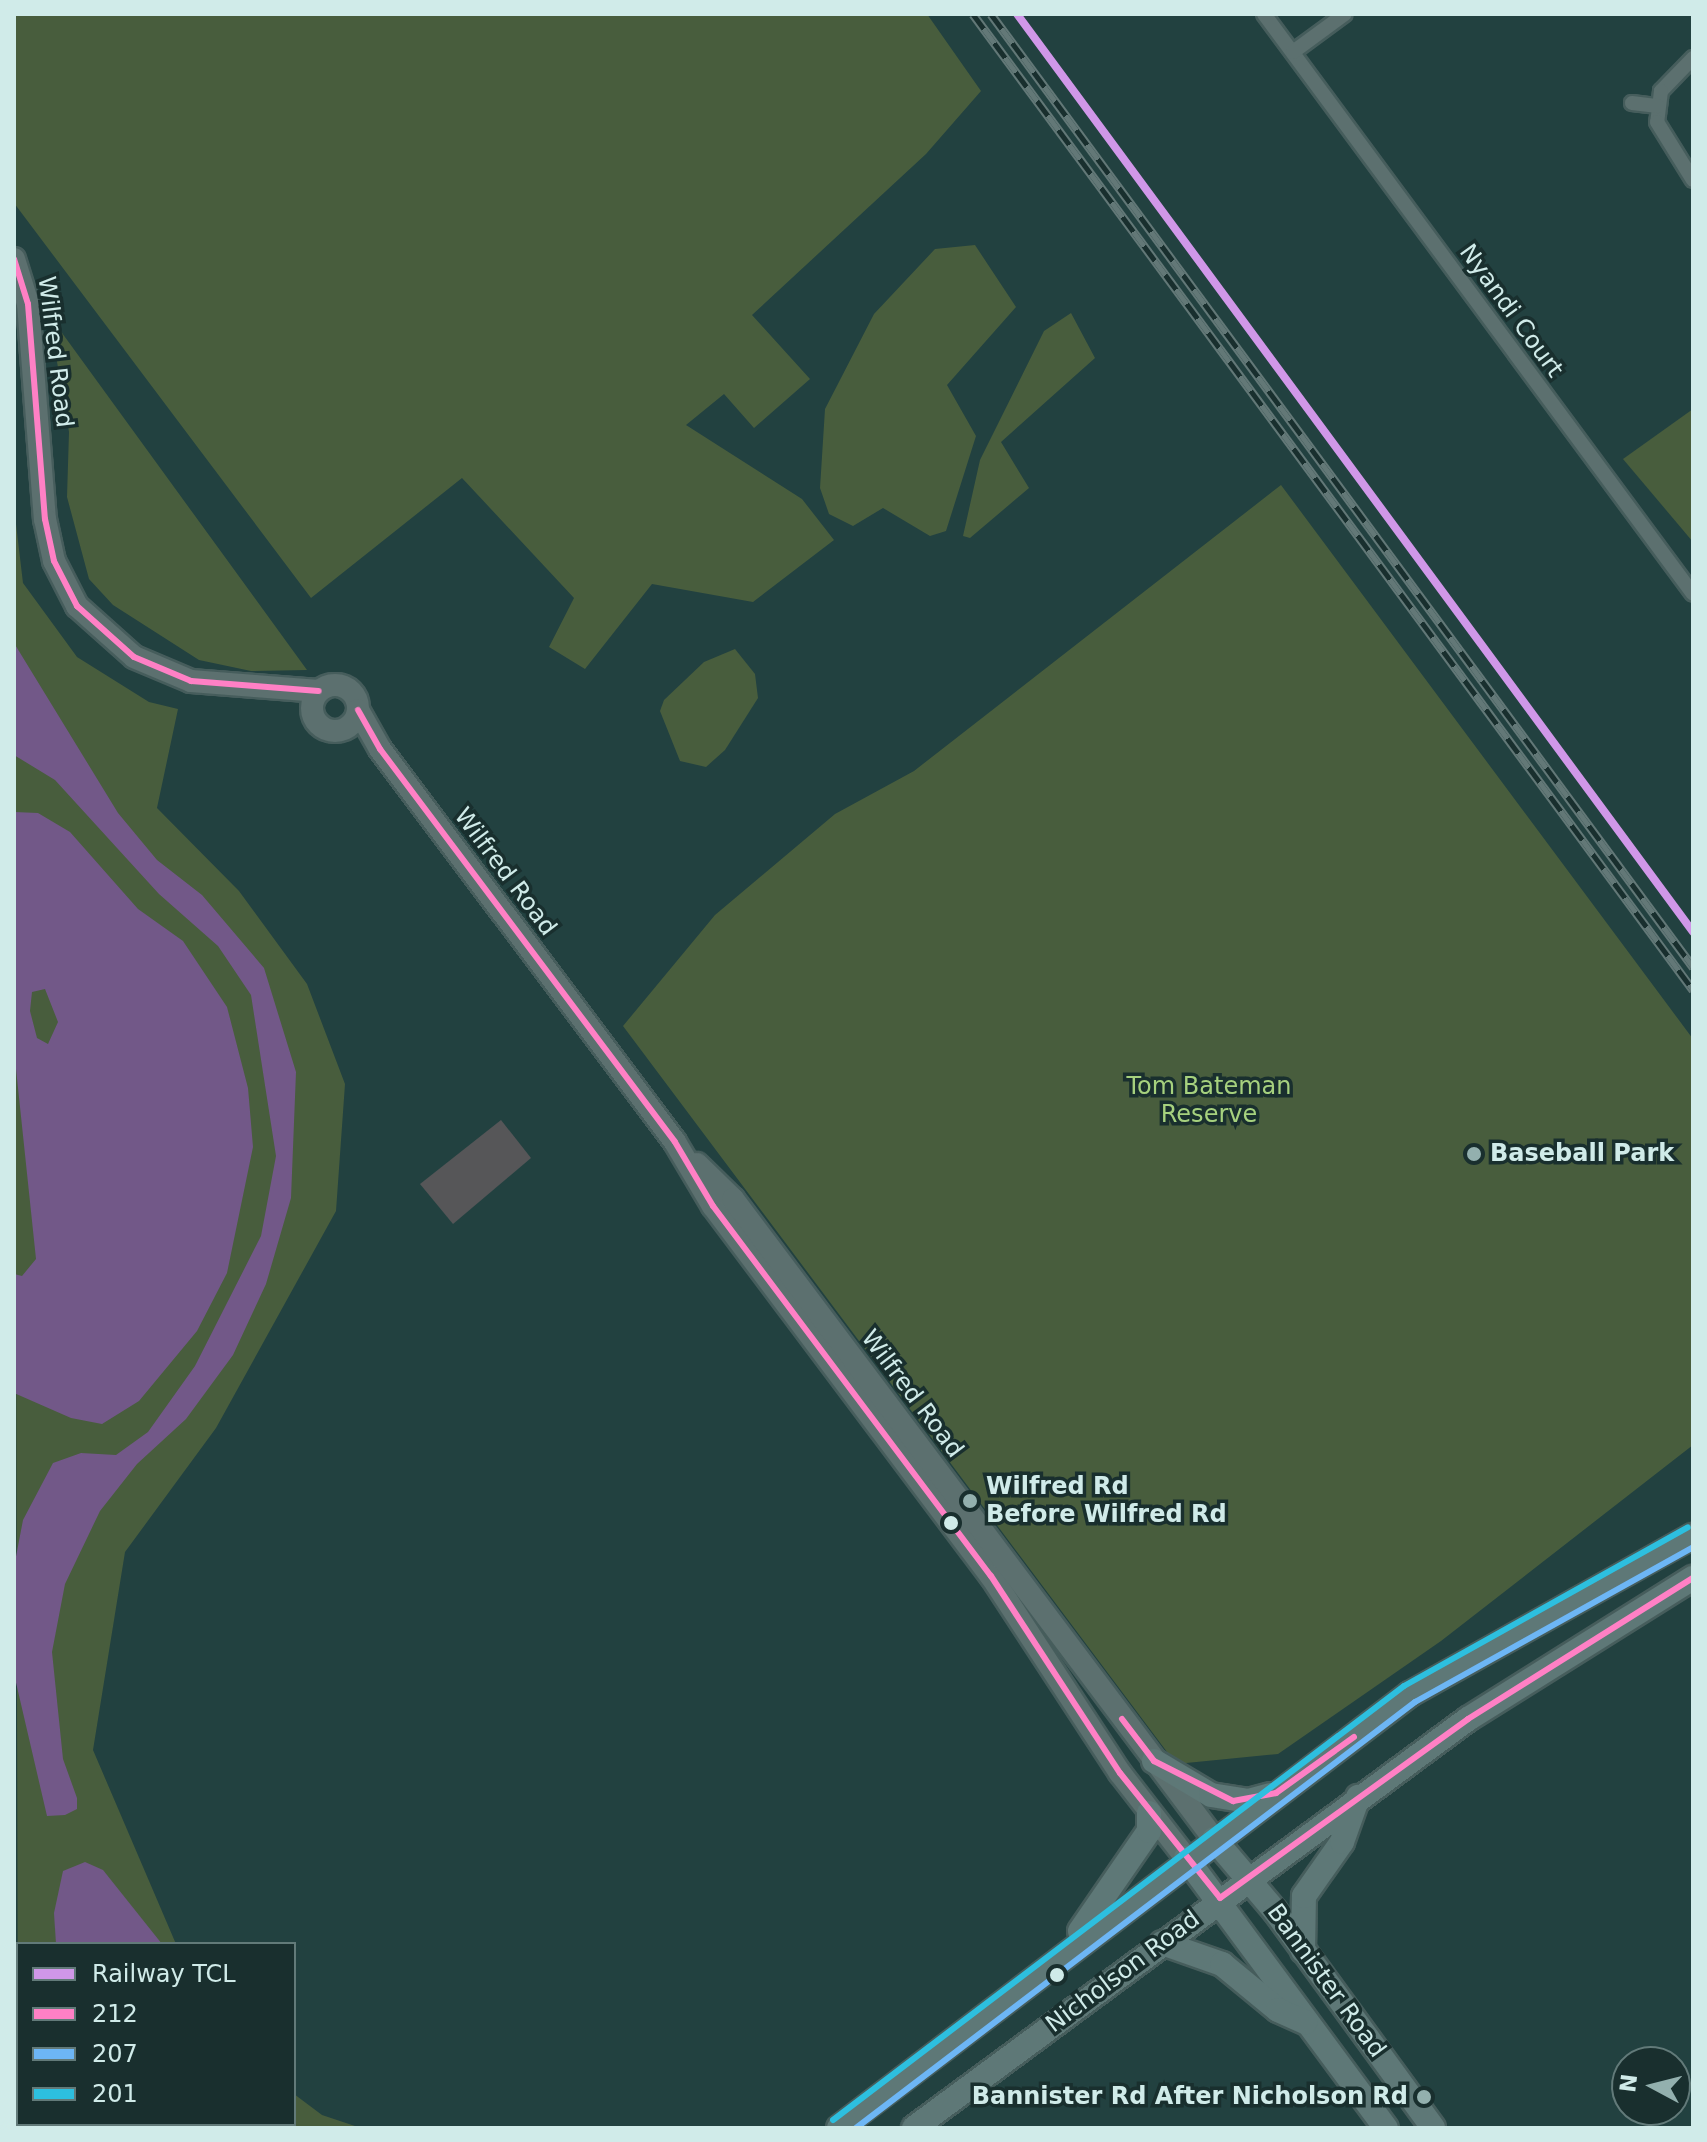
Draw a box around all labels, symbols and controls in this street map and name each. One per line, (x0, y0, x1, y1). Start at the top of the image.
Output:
street label: Nyandi Court (1453, 239, 1569, 383)
street label: Wilfred Road (31, 275, 79, 429)
street label: Wilfred Road (448, 803, 562, 941)
park label: Tom Bateman Reserve (1127, 1073, 1291, 1129)
place label: Baseball Park (1490, 1140, 1674, 1168)
marker: Baseball Park (1465, 1145, 1483, 1163)
street label: Wilfred Road (855, 1325, 969, 1463)
place label: Wilfred Rd Before Wilfred Rd (986, 1473, 1227, 1529)
marker: Wilfred Rd Before Wilfred Rd (961, 1492, 979, 1510)
unlabelled marker (943, 1515, 959, 1531)
street label: Bannister Road (1261, 1899, 1391, 2063)
street label: Nicholson Road (1041, 1905, 1205, 2039)
legend (16, 1942, 296, 2126)
text: Railway TCL (92, 1960, 236, 1988)
unlabelled marker (1049, 1967, 1065, 1983)
text: 212 (92, 2000, 138, 2028)
text: 207 (92, 2040, 138, 2068)
north arrow (1611, 2046, 1691, 2126)
text: N (1615, 2073, 1642, 2094)
text: 201 (92, 2080, 138, 2108)
place label: Bannister Rd After Nicholson Rd (972, 2083, 1408, 2111)
marker: Bannister Rd After Nicholson Rd (1415, 2088, 1433, 2106)

